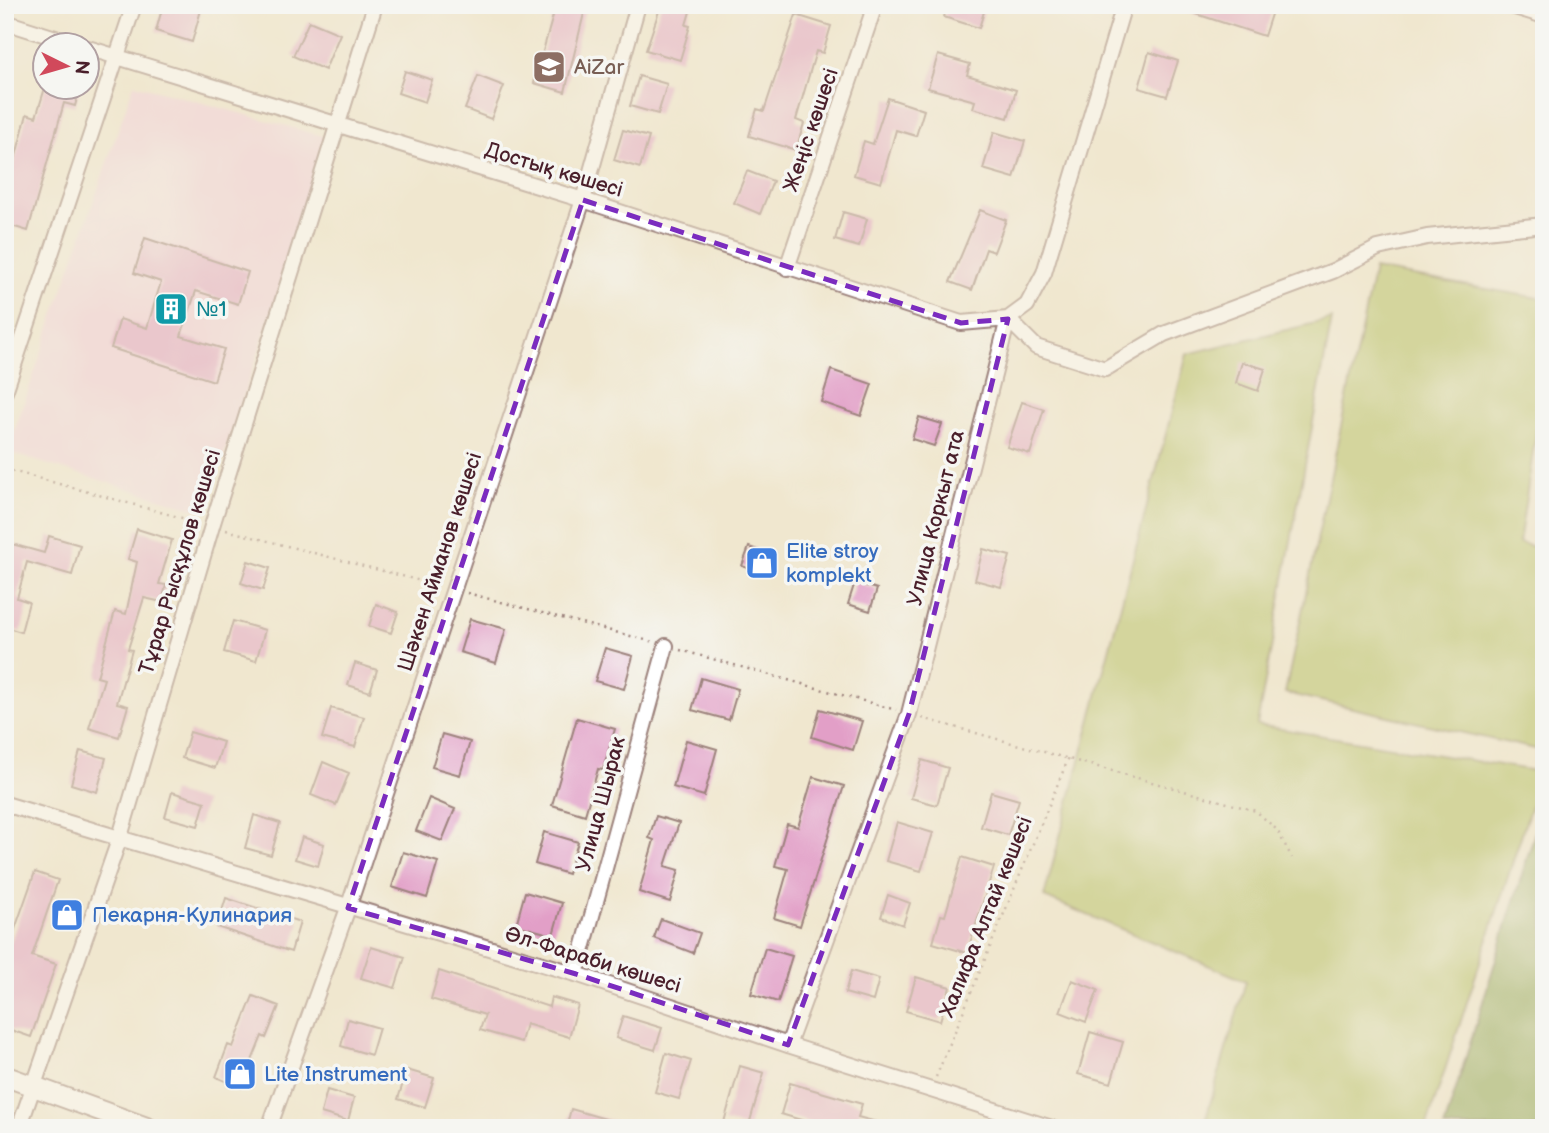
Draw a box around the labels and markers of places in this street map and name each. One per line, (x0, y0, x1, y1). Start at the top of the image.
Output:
school or university icon: AiZar (530, 48, 568, 86)
place label: AiZar (574, 55, 625, 80)
building icon: №1 (152, 290, 190, 328)
place label: №1 (196, 297, 227, 322)
place label: Elite stroy komplekt (786, 539, 879, 588)
shop icon: Elite stroy komplekt (743, 544, 781, 582)
shop icon: Пекарня-Кулинария (48, 896, 86, 934)
place label: Пекарня-Кулинария (92, 903, 292, 928)
shop icon: Lite Instrument (221, 1055, 259, 1093)
place label: Lite Instrument (264, 1062, 408, 1087)

